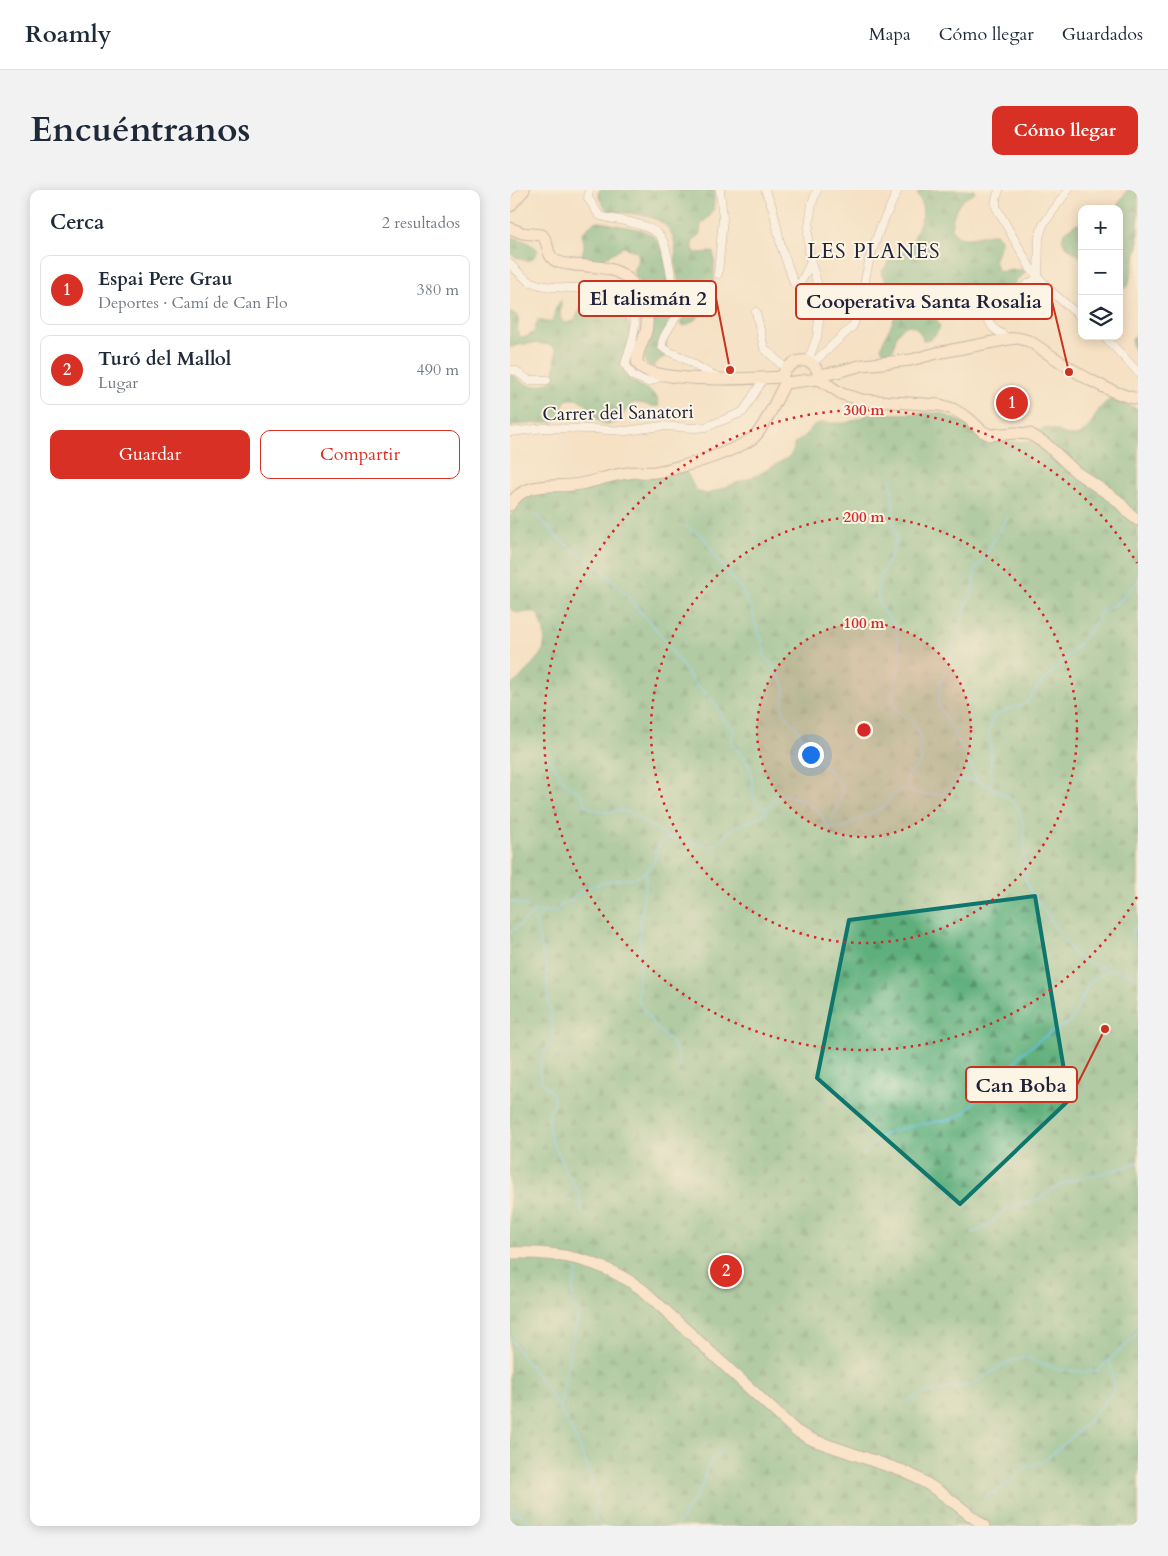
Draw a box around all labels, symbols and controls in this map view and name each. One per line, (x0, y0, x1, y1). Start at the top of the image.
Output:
text: Roamly (25, 18, 111, 51)
text: Mapa (869, 22, 911, 47)
text: Cómo llegar (939, 22, 1034, 47)
text: Guardados (1062, 22, 1143, 47)
text: Encuéntranos (30, 106, 251, 154)
button: Cómo llegar (992, 106, 1138, 155)
map controls (1078, 205, 1123, 340)
button: + (1078, 205, 1123, 250)
text: Cerca (50, 208, 104, 237)
text: 2 resultados (382, 212, 460, 234)
district label: LES PLANES (807, 237, 941, 266)
button: − (1078, 250, 1123, 295)
text: Espai Pere Grau (98, 266, 233, 292)
text: 1 (63, 279, 71, 301)
text: 380 m (417, 279, 459, 301)
callout: El talismán 2 (579, 281, 716, 316)
callout: Cooperativa Santa Rosalia (796, 284, 1052, 319)
text: El talismán 2 (589, 285, 707, 312)
text: Cooperativa Santa Rosalia (806, 288, 1042, 315)
text: Deportes · Camí de Can Flo (98, 292, 288, 314)
button: layers (1078, 295, 1123, 340)
text: Turó del Mallol (98, 346, 231, 372)
text: 2 (63, 359, 71, 381)
text: 490 m (417, 359, 459, 381)
text: Lugar (98, 372, 138, 394)
pin: 1 (996, 384, 1028, 422)
street label: Carrer del Sanatori (542, 399, 694, 427)
text: 300 m (844, 400, 885, 420)
button: Guardar (50, 430, 250, 479)
button: Compartir (260, 430, 460, 479)
text: 200 m (844, 507, 885, 527)
text: 100 m (844, 613, 885, 633)
centre of rings (855, 721, 873, 739)
your location (798, 742, 824, 768)
callout: Can Boba (966, 1067, 1077, 1102)
text: Can Boba (975, 1072, 1067, 1099)
pin: 2 (710, 1252, 742, 1290)

